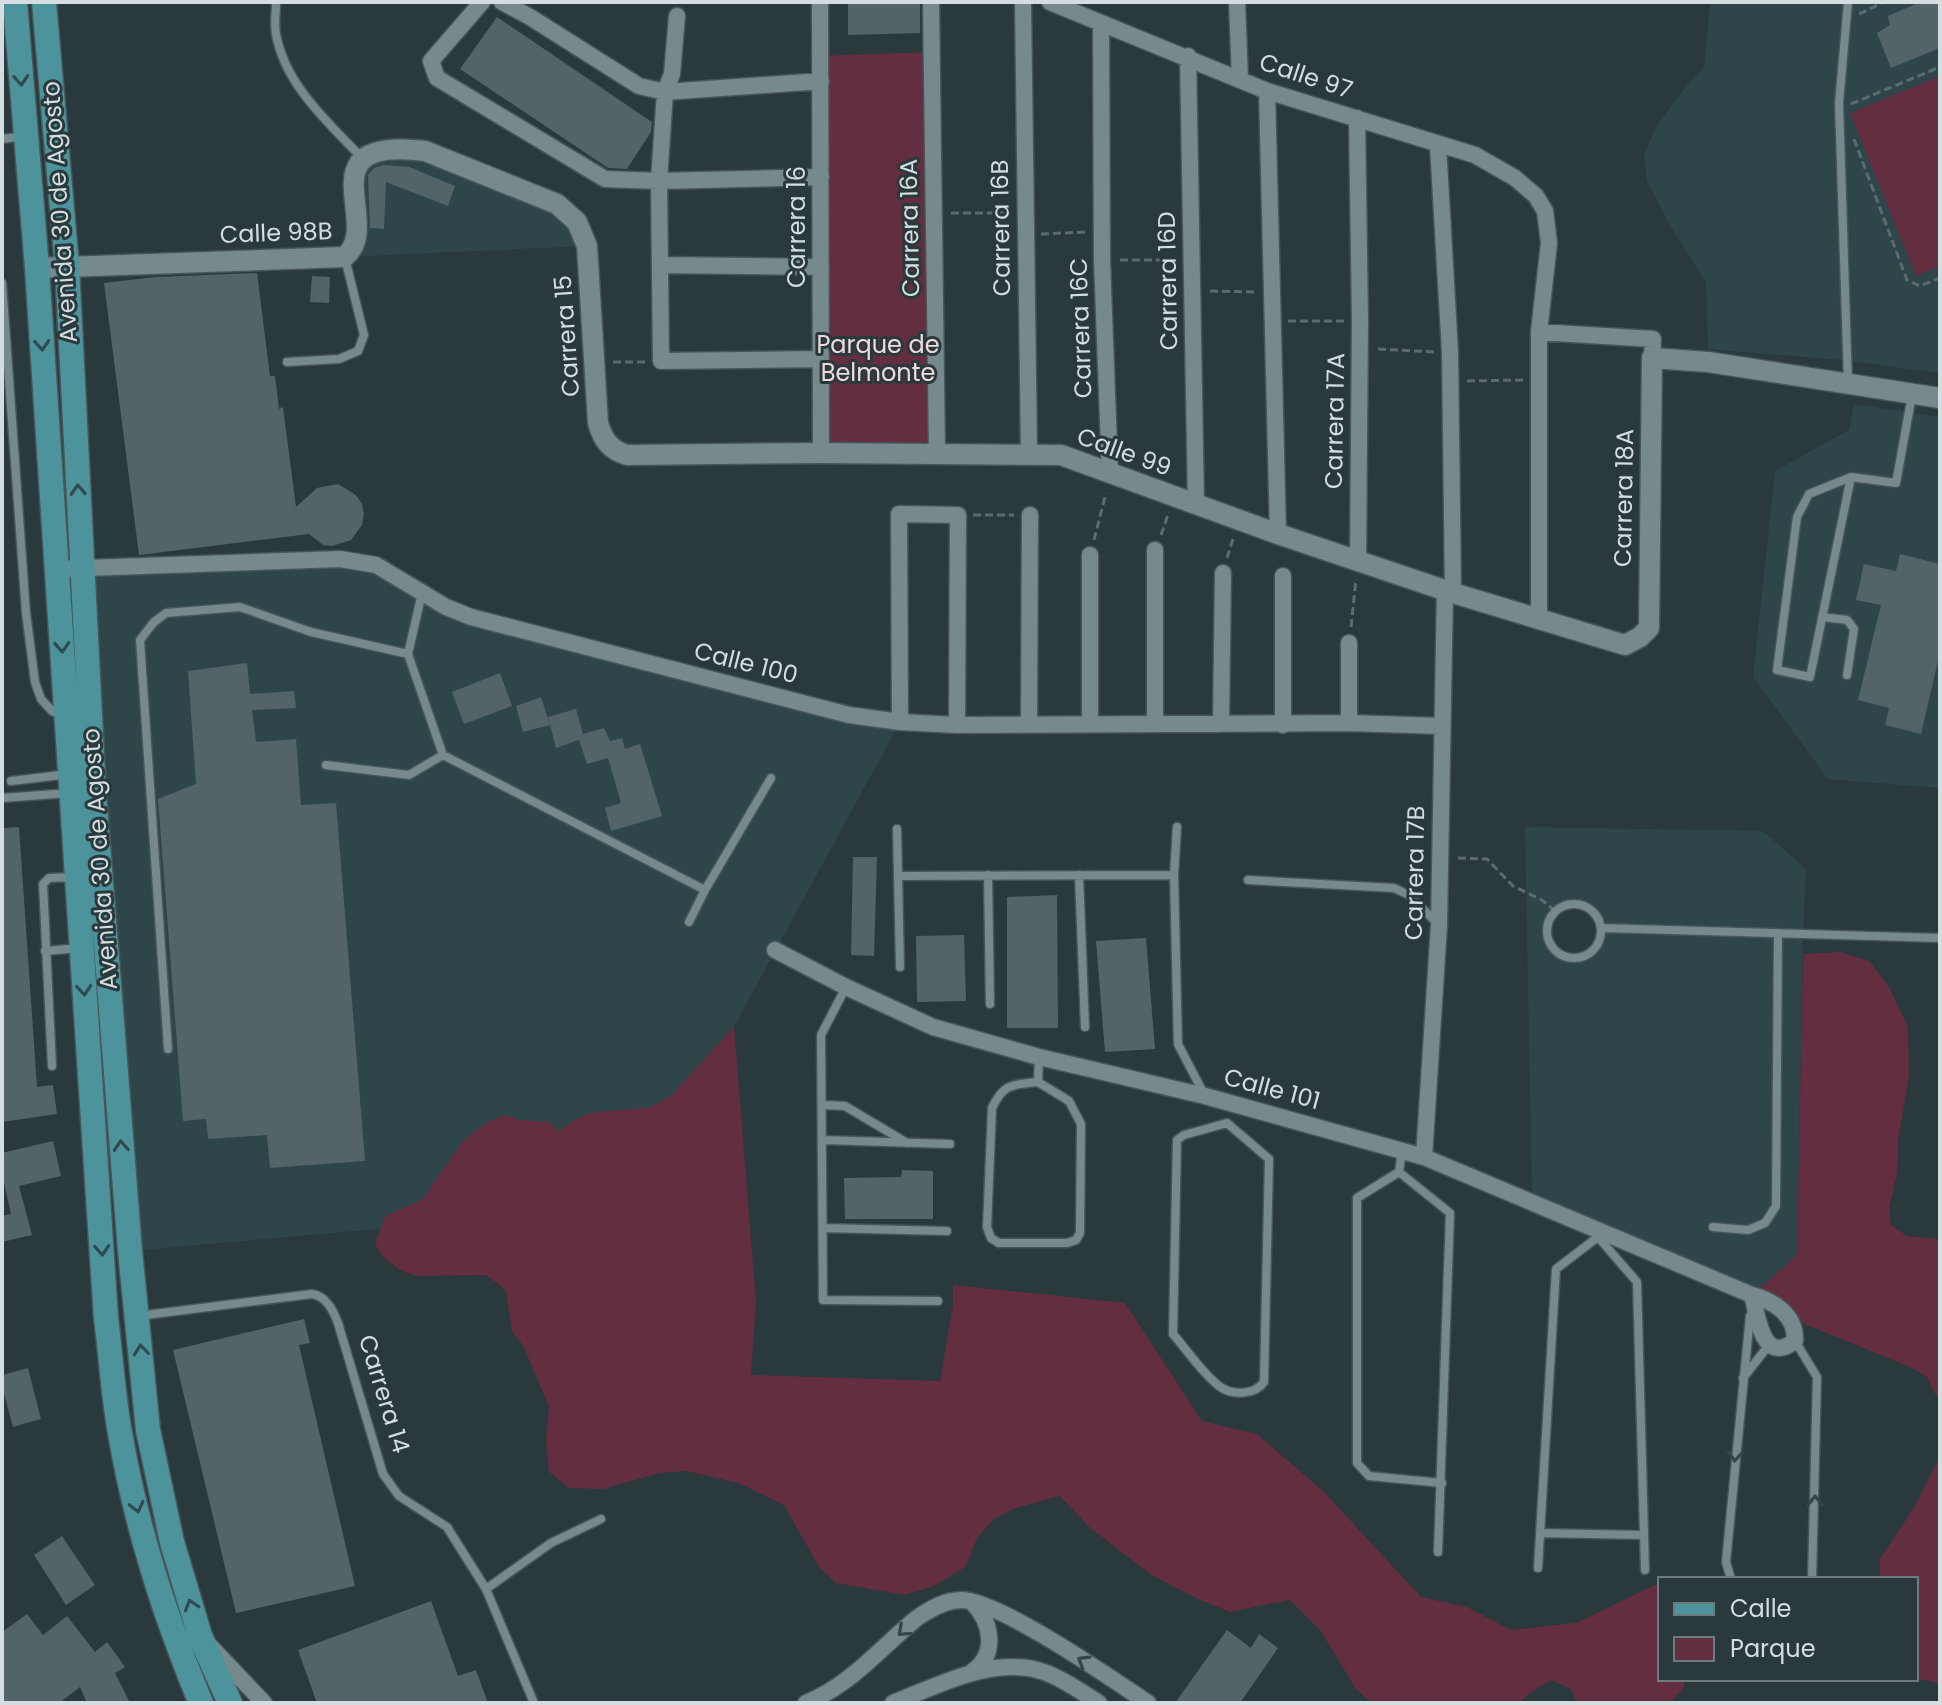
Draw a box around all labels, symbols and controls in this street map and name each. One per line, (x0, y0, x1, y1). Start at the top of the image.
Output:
street label: Calle 97 (1255, 45, 1357, 106)
one-way arrow (12, 74, 29, 87)
street label: Avenida 30 de Agosto (34, 80, 85, 344)
street label: Carrera 16A (892, 159, 927, 297)
street label: Carrera 16B (983, 159, 1018, 297)
street label: Carrera 16 (780, 166, 813, 288)
street label: Carrera 16D (1150, 211, 1185, 351)
street label: Calle 98B (219, 214, 333, 251)
street label: Carrera 16C (1062, 257, 1099, 399)
street label: Carrera 15 (546, 274, 587, 398)
park label: Parque de Belmonte (816, 328, 940, 389)
one-way arrow (33, 339, 50, 352)
street label: Carrera 17A (1317, 353, 1352, 489)
street label: Calle 99 (1072, 419, 1176, 484)
street label: Carrera 18A (1606, 429, 1641, 567)
one-way arrow (70, 483, 87, 496)
street label: Calle 100 (691, 634, 801, 691)
one-way arrow (53, 641, 70, 654)
street label: Avenida 30 de Agosto (74, 727, 125, 991)
street label: Carrera 17B (1397, 805, 1432, 941)
one-way arrow (75, 984, 92, 997)
street label: Calle 101 (1220, 1060, 1324, 1117)
one-way arrow (113, 1139, 130, 1152)
one-way arrow (93, 1244, 110, 1257)
street label: Carrera 14 (351, 1331, 418, 1457)
one-way arrow (132, 1343, 149, 1356)
one-way arrow (1727, 1450, 1744, 1463)
one-way arrow (1806, 1494, 1824, 1507)
one-way arrow (128, 1499, 145, 1513)
legend (1658, 1577, 1918, 1681)
text: Calle (1730, 1592, 1791, 1625)
one-way arrow (184, 1598, 200, 1612)
one-way arrow (897, 1622, 912, 1636)
text: Parque (1730, 1632, 1816, 1665)
one-way arrow (1077, 1655, 1092, 1670)

